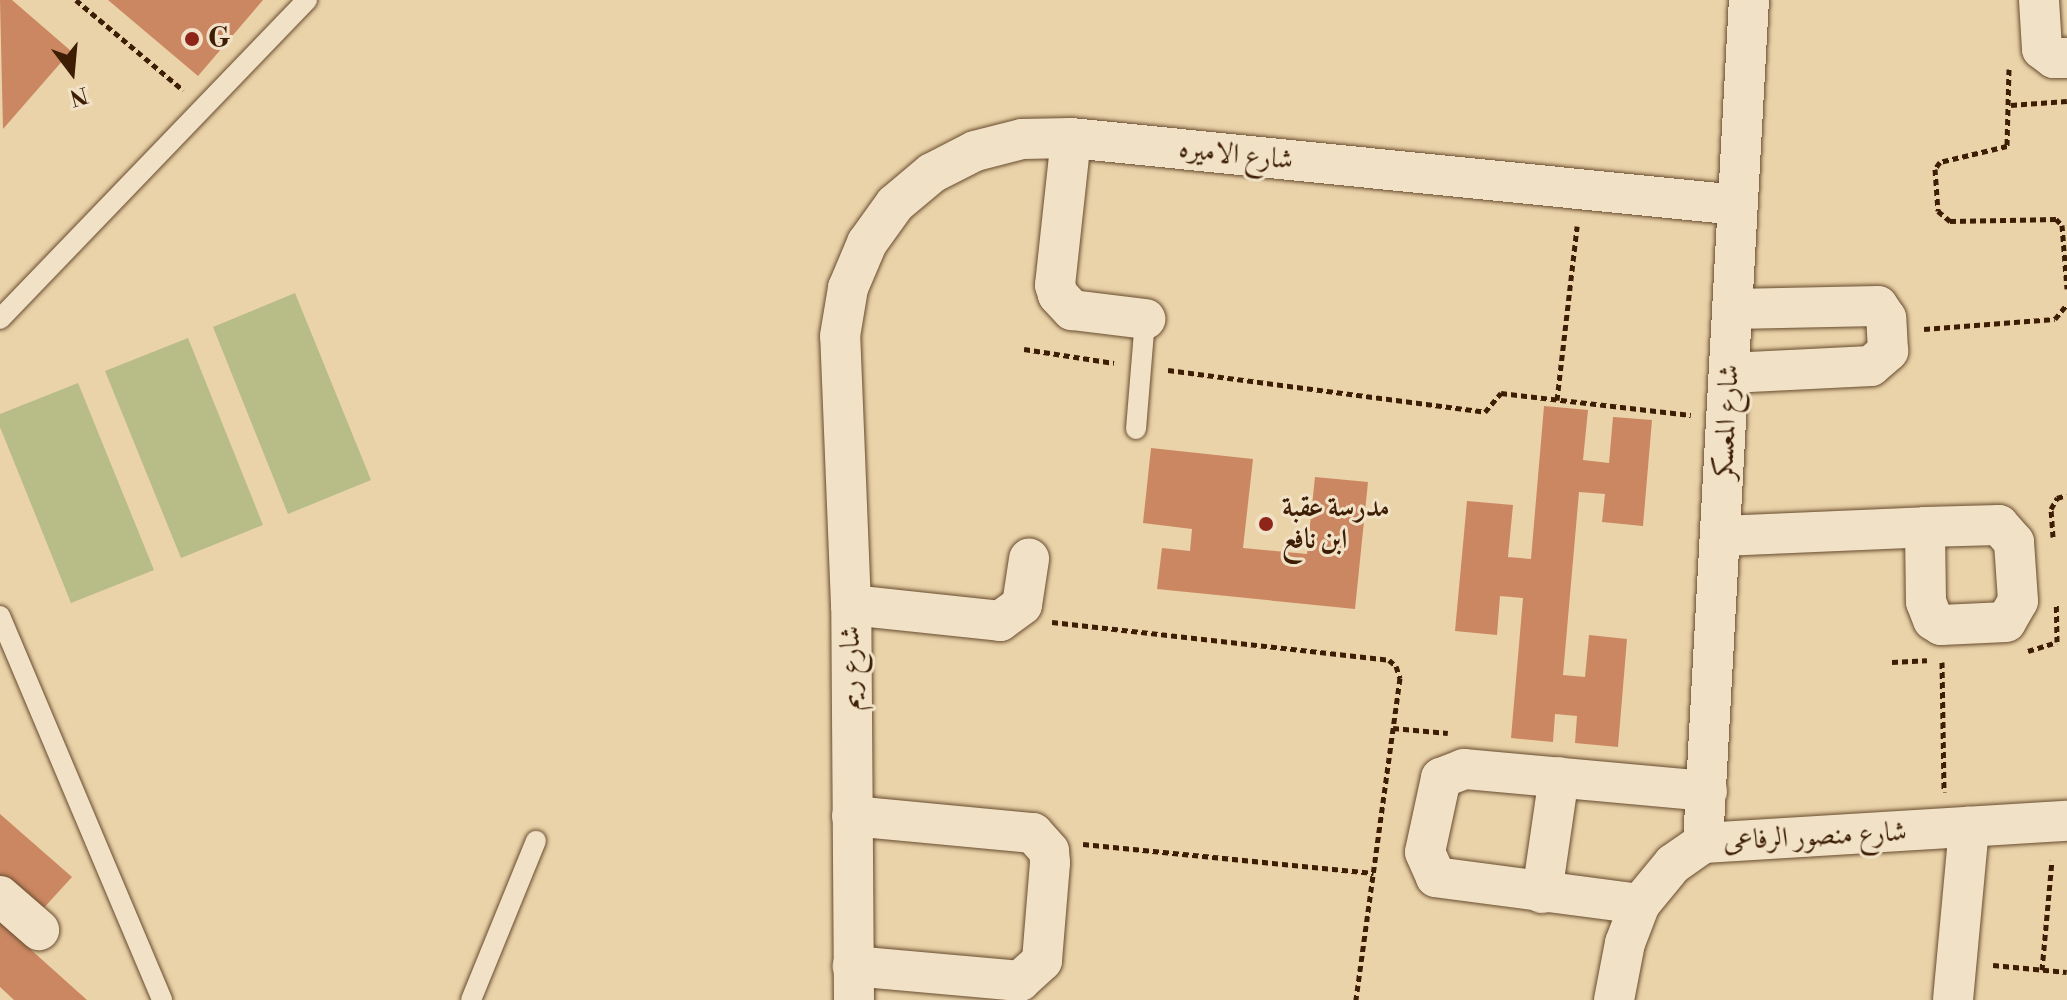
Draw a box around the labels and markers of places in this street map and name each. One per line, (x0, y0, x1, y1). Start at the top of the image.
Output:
place label: G (208, 22, 230, 56)
marker: G (183, 30, 201, 48)
place label: مدرسة عقبة ابن نافع (1282, 491, 1390, 557)
marker: مدرسة عقبة ابن نافع (1257, 515, 1275, 533)

